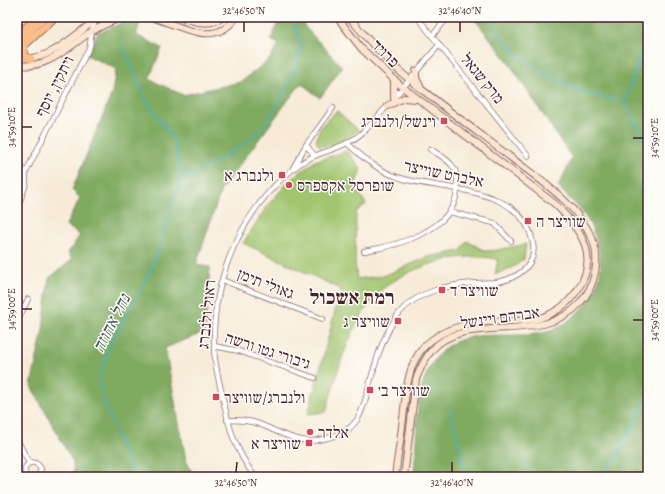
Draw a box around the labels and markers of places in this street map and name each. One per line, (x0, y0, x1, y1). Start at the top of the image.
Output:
place label: וינשל/ולנברג (361, 111, 436, 133)
marker: וינשל/ולנברג (439, 116, 449, 126)
place label: ולנברג א (224, 165, 274, 187)
marker: ולנברג א (277, 170, 287, 180)
place label: שופרסל אקספרס (297, 175, 395, 197)
marker: שופרסל אקספרס (284, 180, 294, 190)
place label: שוויצר ה (536, 211, 586, 233)
marker: שוויצר ה (523, 216, 533, 226)
place label: שוויצר ד (450, 280, 499, 302)
marker: שוויצר ד (437, 285, 447, 295)
place label: שוויצר ג (343, 311, 390, 333)
marker: שוויצר ג (393, 316, 403, 326)
place label: שוויצר ב׳ (378, 380, 430, 402)
marker: שוויצר ב׳ (365, 385, 375, 395)
place label: ולנברג/שוויצר (224, 387, 306, 409)
marker: ולנברג/שוויצר (211, 392, 221, 402)
place label: אלדר (318, 422, 349, 444)
marker: אלדר (305, 427, 315, 437)
place label: שוויצר א (251, 433, 301, 455)
marker: שוויצר א (304, 438, 314, 448)

